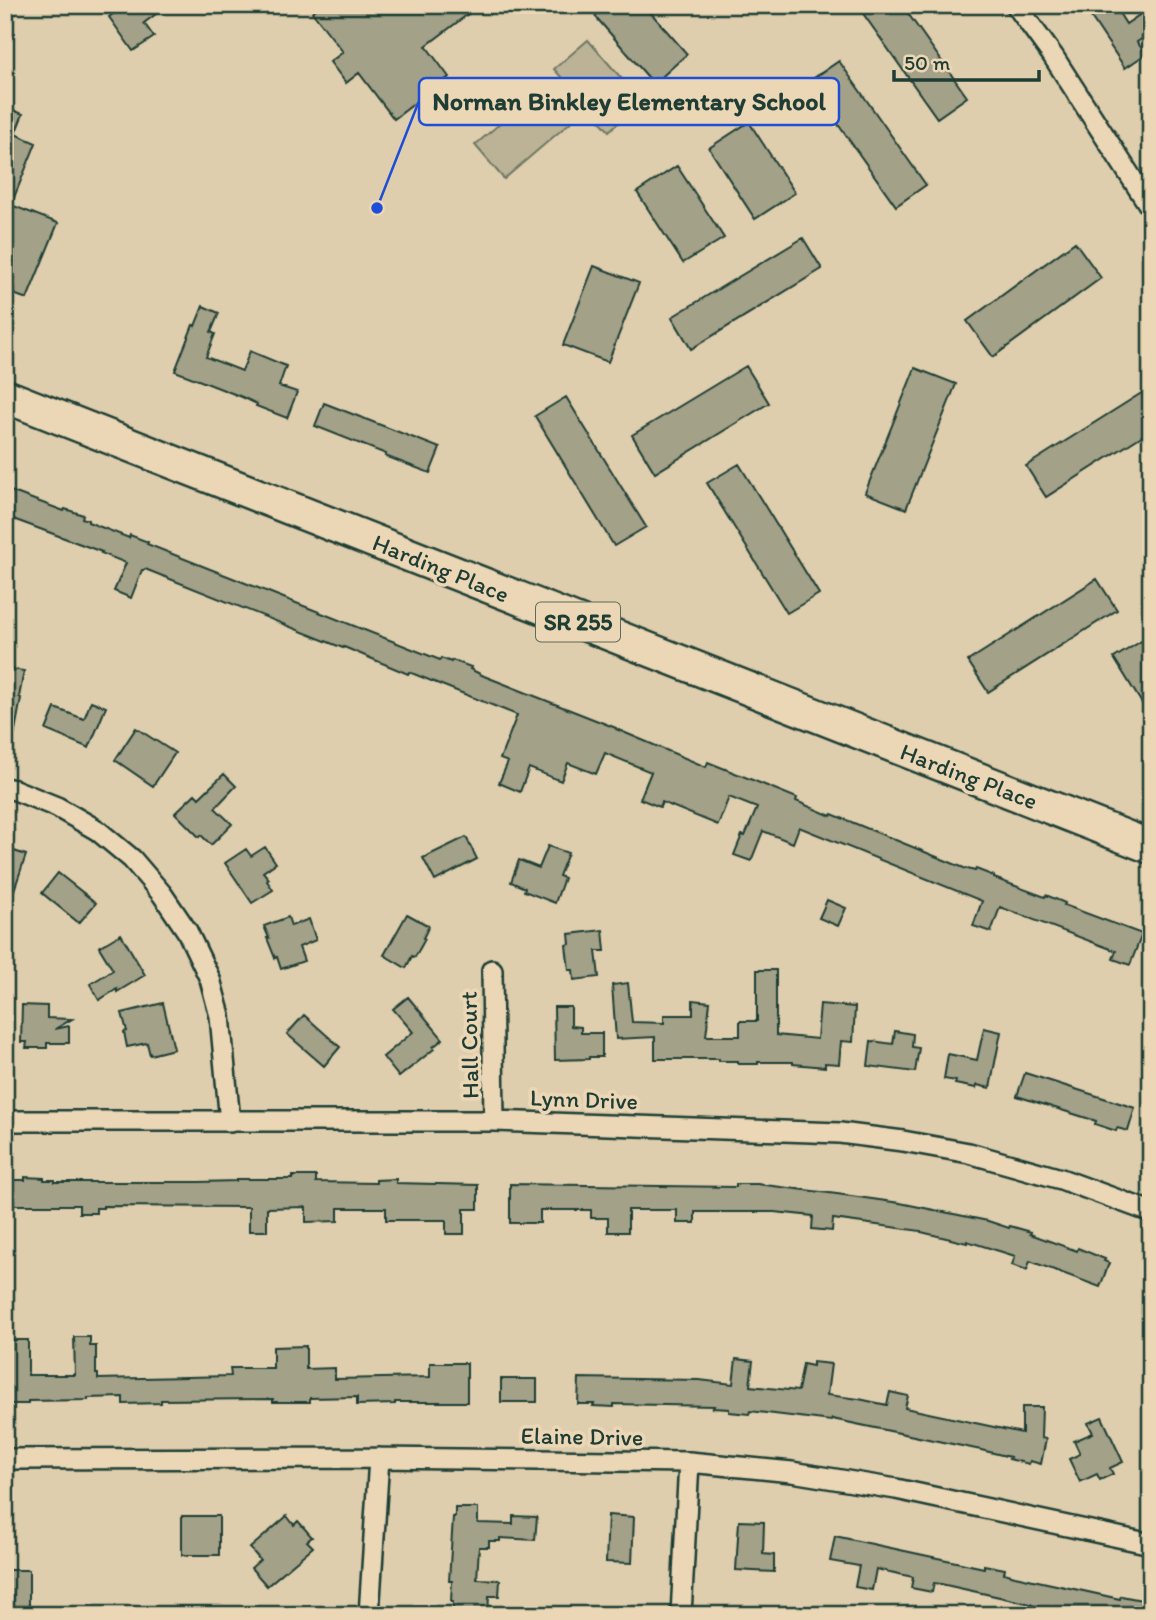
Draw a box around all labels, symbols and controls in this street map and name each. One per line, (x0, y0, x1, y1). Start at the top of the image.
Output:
scale bar (894, 38, 1039, 82)
text: 50 m (904, 50, 951, 75)
callout: Norman Binkley Elementary School (419, 78, 839, 125)
text: Norman Binkley Elementary School (432, 85, 826, 117)
street label: Harding Place (369, 527, 513, 609)
road number: SR 255 (536, 602, 620, 642)
street label: Harding Place (896, 737, 1042, 815)
street label: Hall Court (454, 991, 484, 1099)
street label: Lynn Drive (529, 1083, 639, 1115)
street label: Elaine Drive (520, 1420, 644, 1452)

